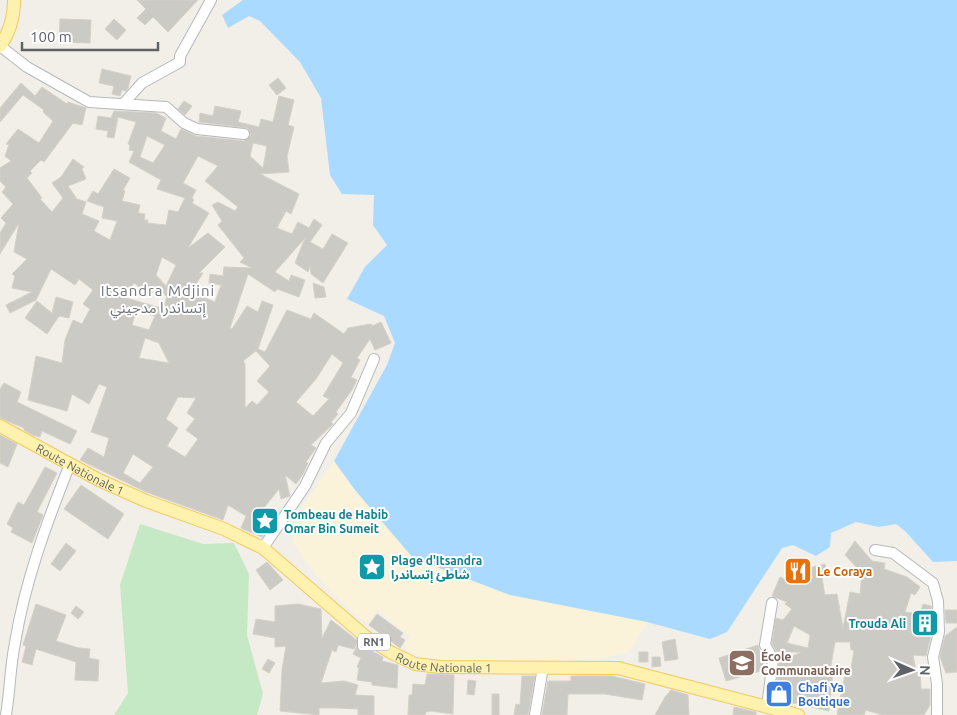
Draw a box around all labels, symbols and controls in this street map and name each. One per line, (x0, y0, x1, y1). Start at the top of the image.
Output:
scale bar (22, 20, 159, 52)
text: 100 m (30, 28, 72, 45)
district label: Itsandra Mdjini إتساندرا مدجيني (101, 282, 215, 319)
street label: Route Nationale 1 (34, 441, 126, 497)
place icon: Tombeau de Habib Omar Bin Sumeit (250, 506, 280, 536)
place label: Tombeau de Habib Omar Bin Sumeit (284, 508, 388, 535)
place icon: Plage d'Itsandra شاطئ إتساندرا (357, 552, 387, 582)
place label: Plage d'Itsandra شاطئ إتساندرا (391, 554, 482, 584)
restaurant icon: Le Coraya (783, 556, 813, 586)
place label: Le Coraya (817, 565, 872, 578)
building icon: Trouda Ali (910, 608, 940, 638)
place label: Trouda Ali (848, 617, 906, 630)
road number: RN1 (358, 634, 390, 650)
north arrow (887, 645, 937, 695)
school or university icon: École Communautaire (727, 648, 757, 678)
place label: École Communautaire (761, 648, 851, 677)
street label: Route Nationale 1 (394, 649, 492, 674)
text: N (917, 665, 933, 676)
shop icon: Chafi Ya Boutique (764, 679, 794, 709)
place label: Chafi Ya Boutique (798, 681, 850, 708)

